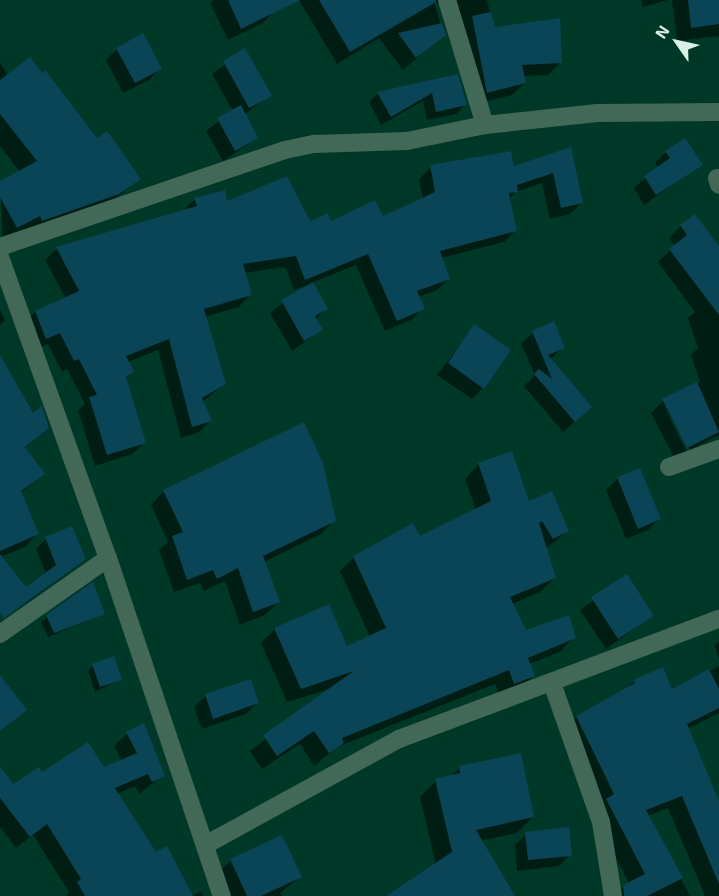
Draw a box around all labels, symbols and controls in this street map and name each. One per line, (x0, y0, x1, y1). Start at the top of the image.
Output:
north arrow (647, 12, 707, 72)
text: N (651, 22, 673, 42)

